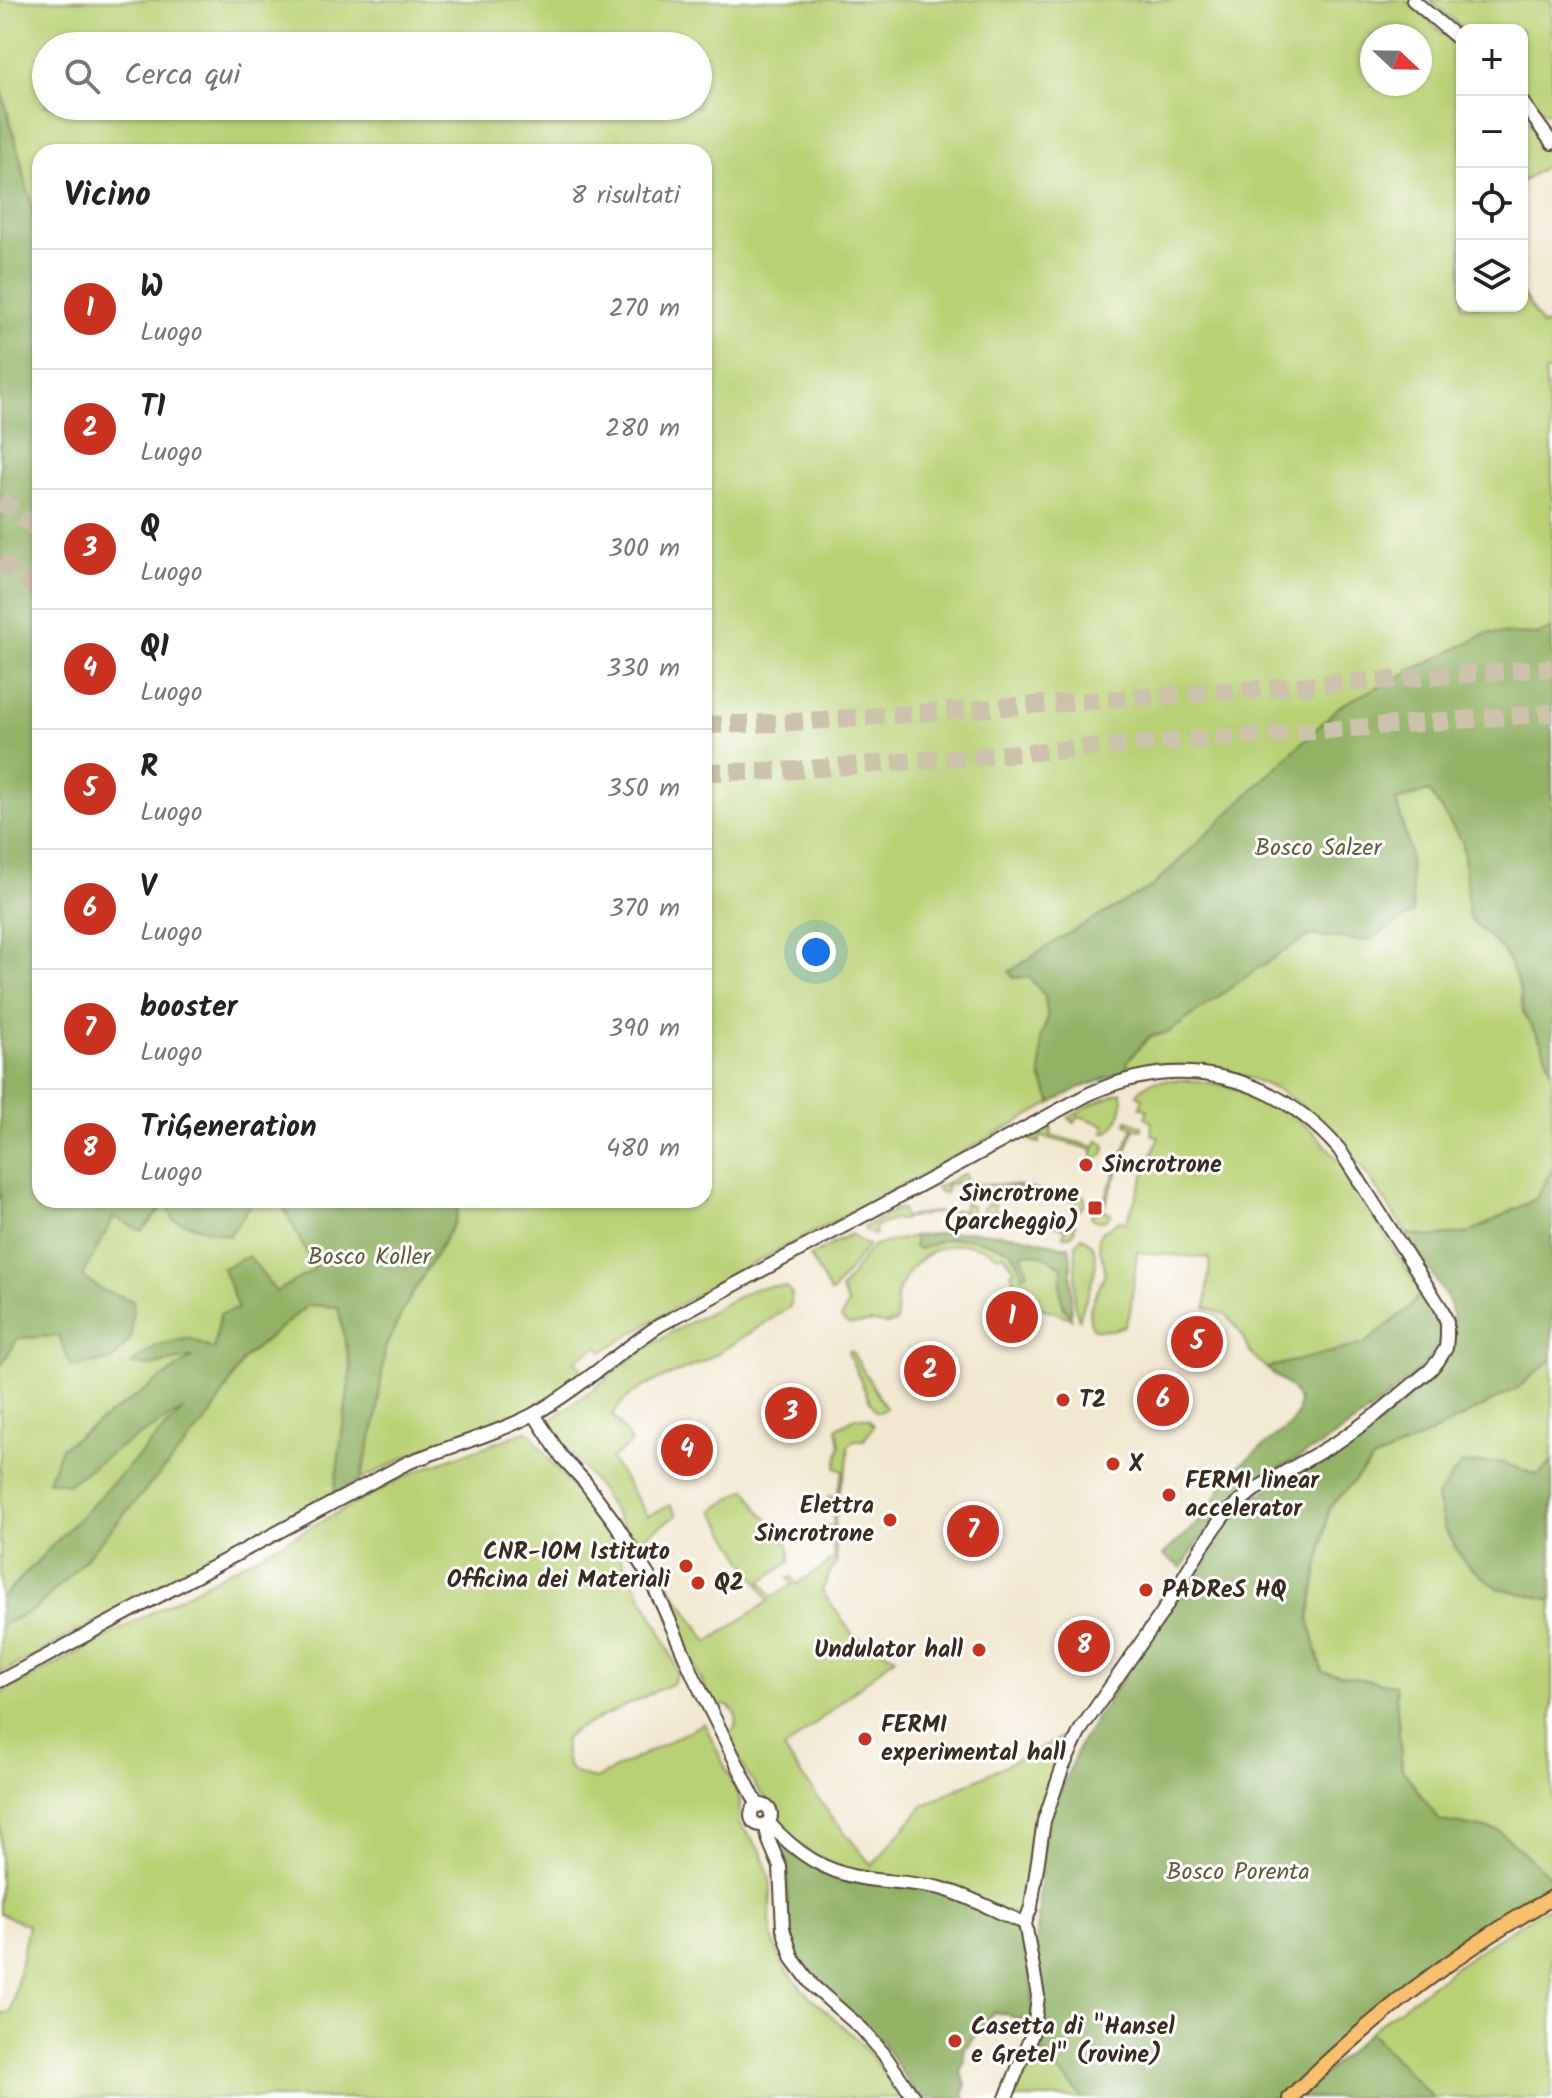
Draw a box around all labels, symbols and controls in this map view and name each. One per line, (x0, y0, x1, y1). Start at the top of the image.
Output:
north arrow (1360, 24, 1432, 96)
map controls (1456, 24, 1528, 312)
button: + (1456, 24, 1528, 96)
search box (32, 32, 712, 120)
text: Cerca qui (124, 52, 241, 100)
icon: search (60, 54, 104, 98)
button: − (1456, 96, 1528, 168)
button: locate (1456, 168, 1528, 240)
text: Vicino (64, 169, 151, 223)
text: 8 risultati (571, 175, 680, 217)
button: layers (1456, 240, 1528, 312)
text: W (140, 264, 164, 312)
text: 1 (86, 288, 94, 330)
text: 270 m (609, 288, 680, 330)
text: Luogo (140, 312, 203, 354)
text: T1 (140, 384, 165, 432)
text: 2 (82, 408, 98, 450)
text: 280 m (605, 408, 680, 450)
text: Luogo (140, 432, 203, 474)
text: Q (140, 504, 160, 552)
text: 3 (83, 528, 97, 570)
text: 300 m (608, 528, 680, 570)
text: Luogo (140, 552, 203, 594)
text: Q1 (140, 624, 169, 672)
text: 4 (83, 648, 97, 690)
text: 330 m (606, 648, 680, 690)
text: Luogo (140, 672, 203, 714)
text: R (140, 744, 158, 792)
text: 5 (83, 768, 97, 810)
text: 350 m (607, 768, 680, 810)
text: Luogo (140, 792, 203, 834)
park label: Bosco Salzer (1255, 829, 1383, 868)
text: V (140, 864, 156, 912)
text: 6 (83, 888, 97, 930)
text: 370 m (609, 888, 680, 930)
text: Luogo (140, 912, 203, 954)
your location (796, 932, 836, 972)
text: booster (140, 984, 237, 1032)
text: 7 (84, 1008, 96, 1050)
text: 390 m (608, 1008, 680, 1050)
text: Luogo (140, 1032, 203, 1074)
text: TriGeneration (140, 1104, 317, 1152)
text: 8 (82, 1128, 98, 1170)
text: 480 m (606, 1128, 680, 1170)
place label: Sincrotrone (1102, 1146, 1222, 1185)
text: Luogo (140, 1152, 203, 1194)
marker: Sincrotrone (1077, 1156, 1095, 1174)
place label: Sincrotrone (parcheggio) (944, 1175, 1079, 1242)
marker: Sincrotrone (parcheggio) (1086, 1199, 1104, 1217)
park label: Bosco Koller (307, 1238, 433, 1277)
pin: 1 (986, 1287, 1038, 1347)
pin: 5 (1171, 1312, 1223, 1372)
pin: 2 (904, 1341, 956, 1401)
pin: 6 (1137, 1370, 1189, 1430)
place label: T2 (1079, 1381, 1106, 1420)
pin: 3 (765, 1383, 817, 1443)
marker: T2 (1054, 1391, 1072, 1409)
pin: 4 (661, 1420, 713, 1480)
place label: X (1128, 1445, 1144, 1484)
marker: X (1104, 1455, 1122, 1473)
place label: FERMI linear accelerator (1185, 1462, 1320, 1529)
marker: FERMI linear accelerator (1160, 1486, 1178, 1504)
place label: Elettra Sincrotrone (754, 1487, 874, 1554)
pin: 7 (947, 1501, 999, 1561)
marker: Elettra Sincrotrone (881, 1511, 899, 1529)
place label: CNR-IOM Istituto Officina dei Materiali (447, 1533, 671, 1600)
marker: CNR-IOM Istituto Officina dei Materiali (677, 1557, 695, 1575)
place label: Q2 (714, 1564, 744, 1603)
place label: PADReS HQ (1162, 1571, 1287, 1610)
marker: Q2 (689, 1574, 707, 1592)
marker: PADReS HQ (1137, 1581, 1155, 1599)
pin: 8 (1058, 1616, 1110, 1676)
place label: Undulator hall (814, 1631, 964, 1670)
marker: Undulator hall (970, 1641, 988, 1659)
place label: FERMI experimental hall (881, 1706, 1066, 1773)
marker: FERMI experimental hall (856, 1730, 874, 1748)
park label: Bosco Porenta (1166, 1853, 1310, 1892)
place label: Casetta di "Hansel e Gretel" (rovine) (971, 2008, 1175, 2075)
marker: Casetta di "Hansel e Gretel" (rovine) (946, 2032, 964, 2050)

